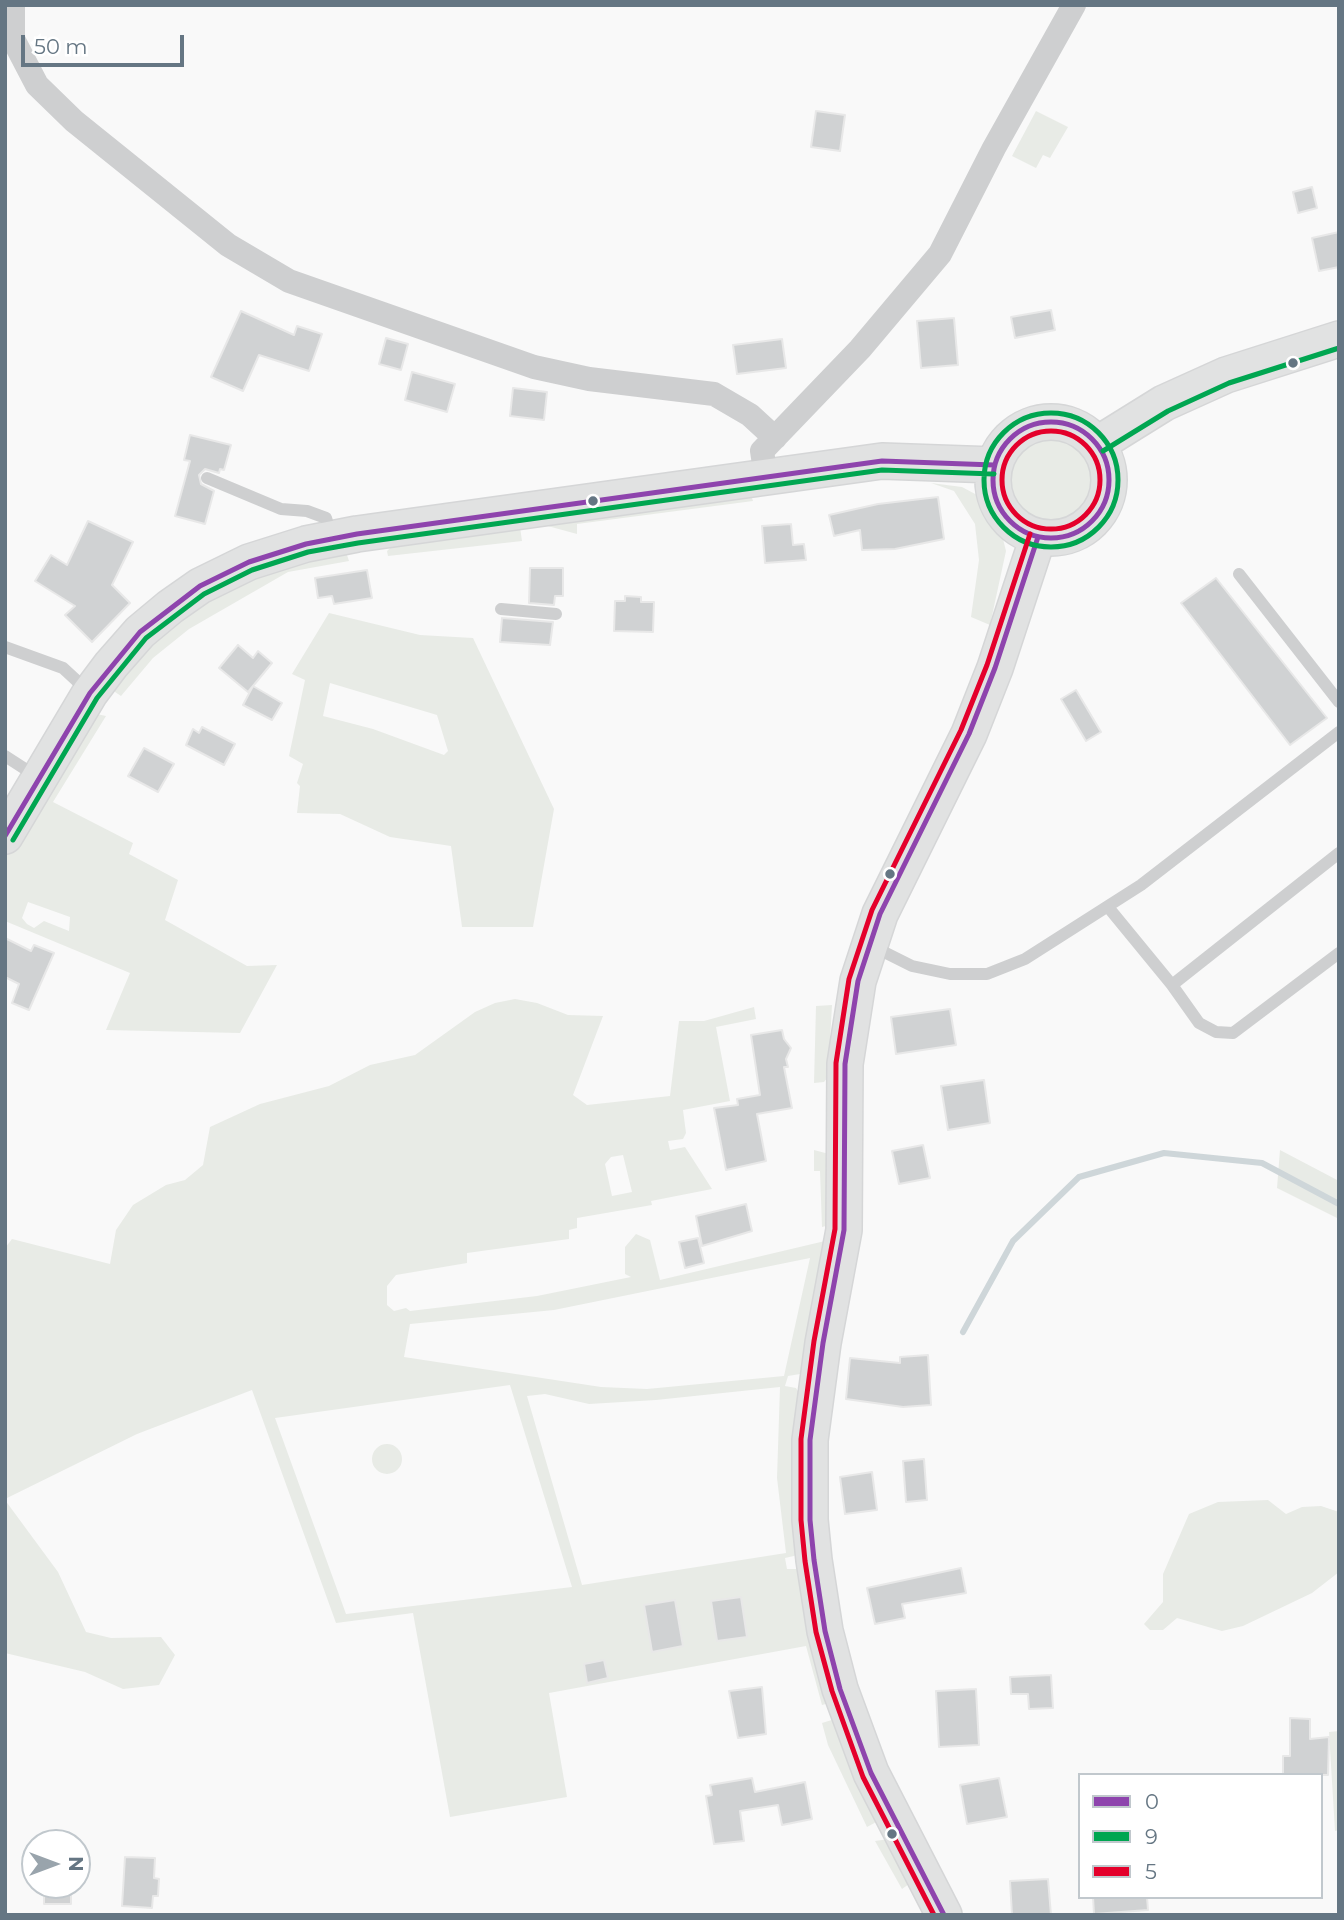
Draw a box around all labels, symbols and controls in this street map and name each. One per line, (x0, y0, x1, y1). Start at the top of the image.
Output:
scale bar (24, 21, 187, 65)
text: 50 m (34, 34, 88, 59)
unlabelled marker (1286, 356, 1300, 370)
unlabelled marker (586, 494, 600, 508)
unlabelled marker (883, 867, 897, 881)
legend (1078, 1773, 1323, 1899)
text: 0 (1145, 1789, 1159, 1814)
text: 9 (1145, 1824, 1158, 1849)
unlabelled marker (885, 1827, 899, 1841)
north arrow (21, 1829, 91, 1899)
text: N (64, 1856, 87, 1872)
text: 5 (1145, 1859, 1157, 1884)

